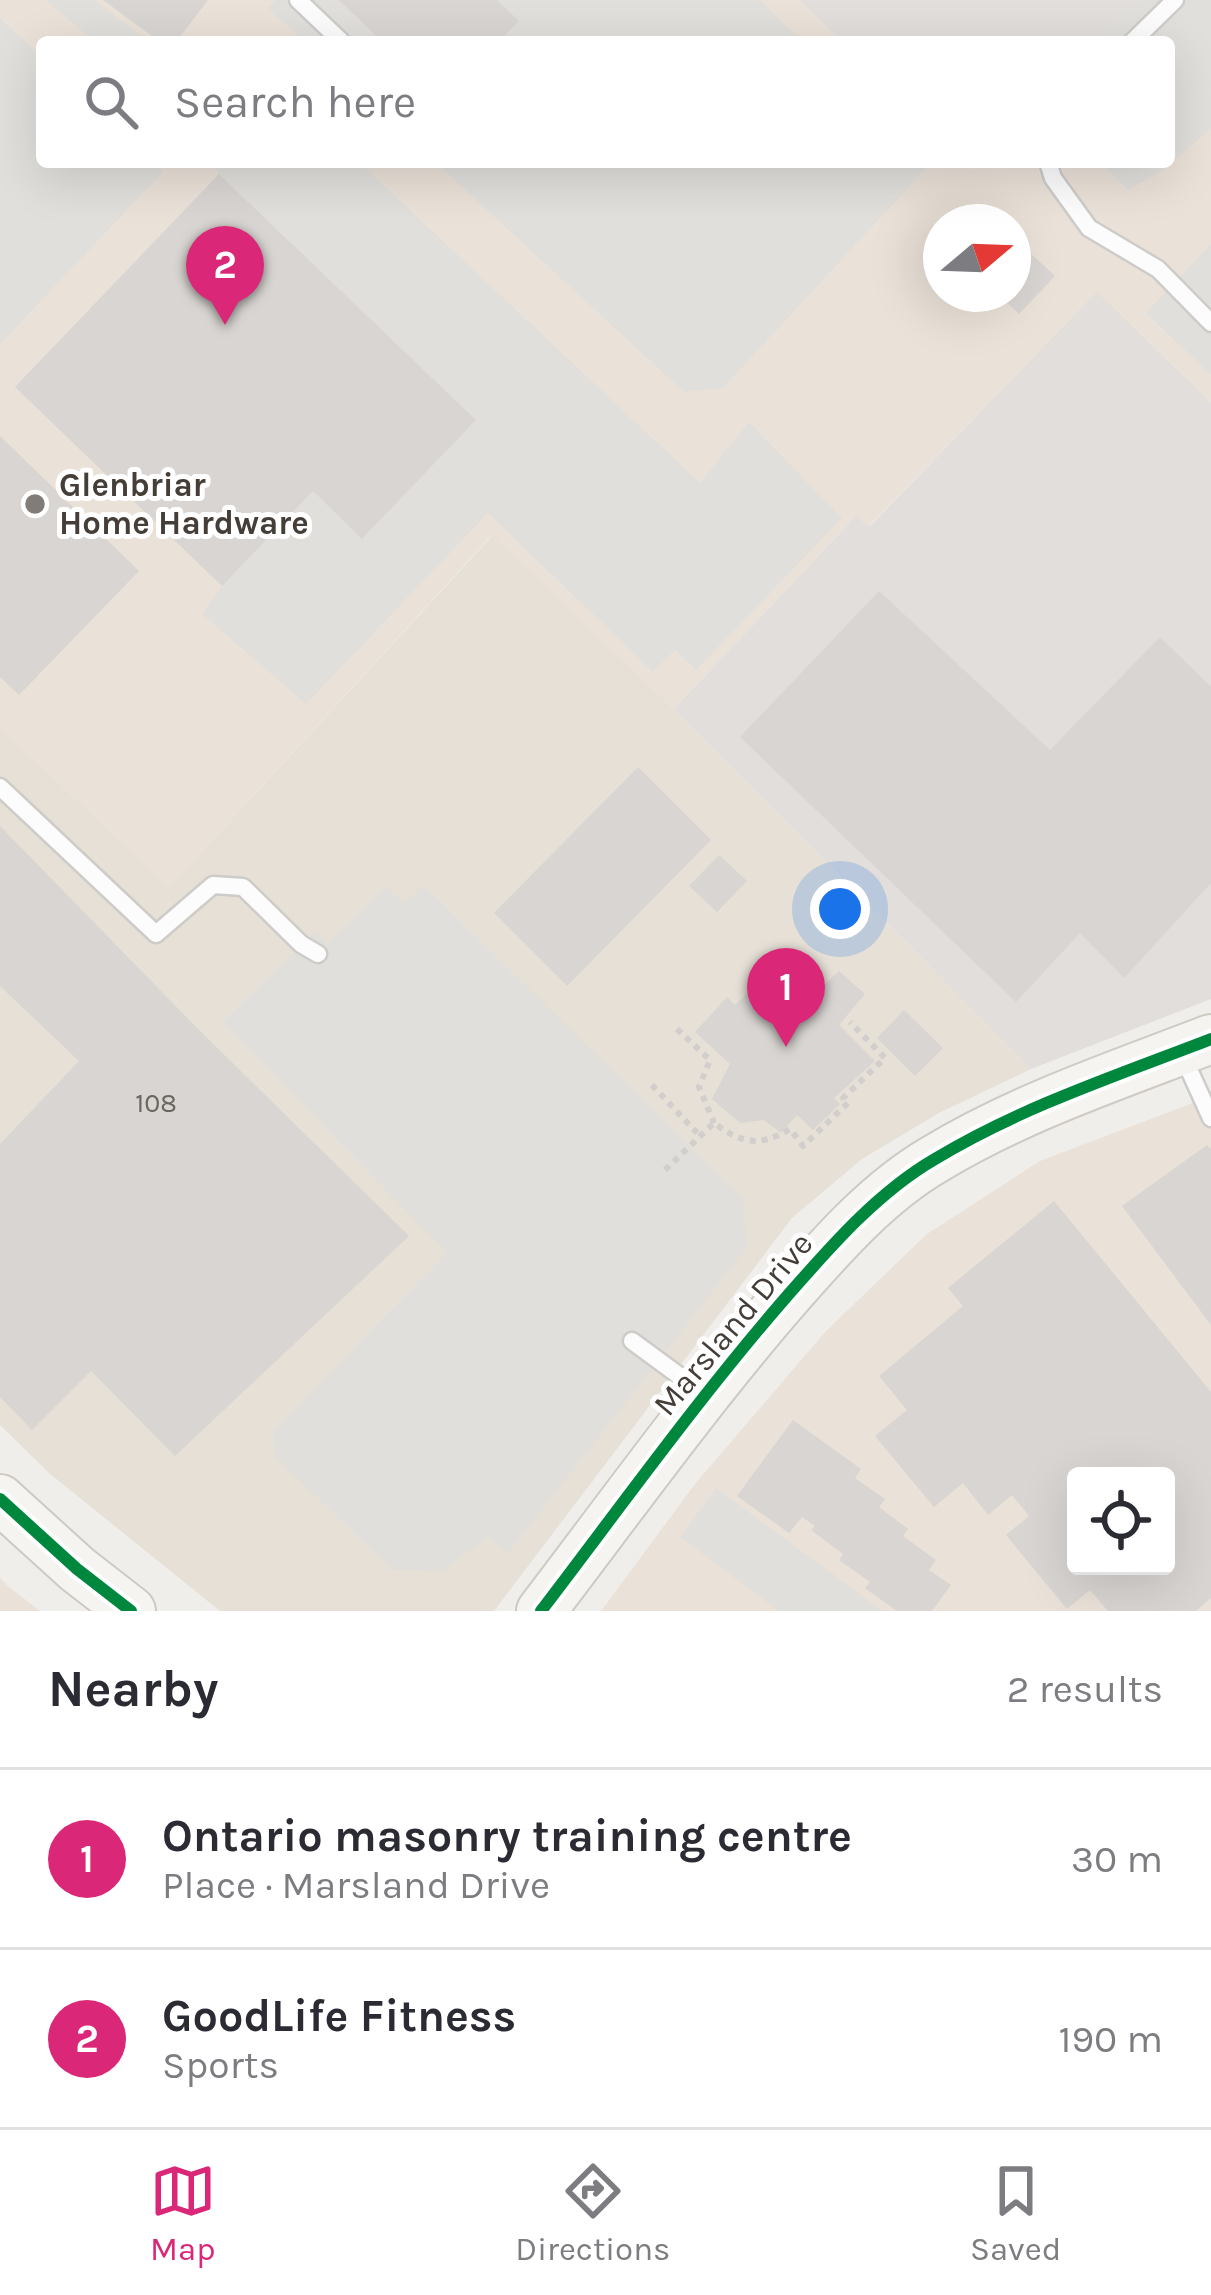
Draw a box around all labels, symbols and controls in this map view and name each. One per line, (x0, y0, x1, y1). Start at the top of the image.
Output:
search box (36, 36, 1175, 168)
icon: search (78, 69, 144, 135)
text: Search here (174, 76, 416, 128)
north arrow (923, 204, 1031, 312)
pin: 2 (186, 226, 264, 325)
place label: Glenbriar Home Hardware (59, 466, 309, 542)
marker: Glenbriar Home Hardware (22, 491, 48, 517)
your location (810, 879, 870, 939)
pin: 1 (747, 948, 825, 1047)
house number: 108 (135, 1087, 177, 1119)
street label: Marsland Drive (645, 1225, 821, 1423)
map controls (1067, 1467, 1175, 1575)
button: locate (1067, 1467, 1175, 1575)
text: Nearby (48, 1659, 218, 1719)
text: 2 results (1007, 1666, 1163, 1712)
text: Ontario masonry training centre (162, 1810, 852, 1862)
text: 1 (80, 1836, 94, 1882)
text: 30 m (1071, 1836, 1163, 1882)
text: Place · Marsland Drive (162, 1862, 550, 1908)
text: GoodLife Fitness (162, 1990, 516, 2042)
text: 2 (75, 2016, 99, 2062)
text: 190 m (1059, 2016, 1163, 2062)
text: Sports (162, 2042, 279, 2088)
tab: Map (150, 2158, 216, 2268)
tab: Directions (515, 2158, 670, 2268)
tab: Saved (970, 2158, 1061, 2268)

